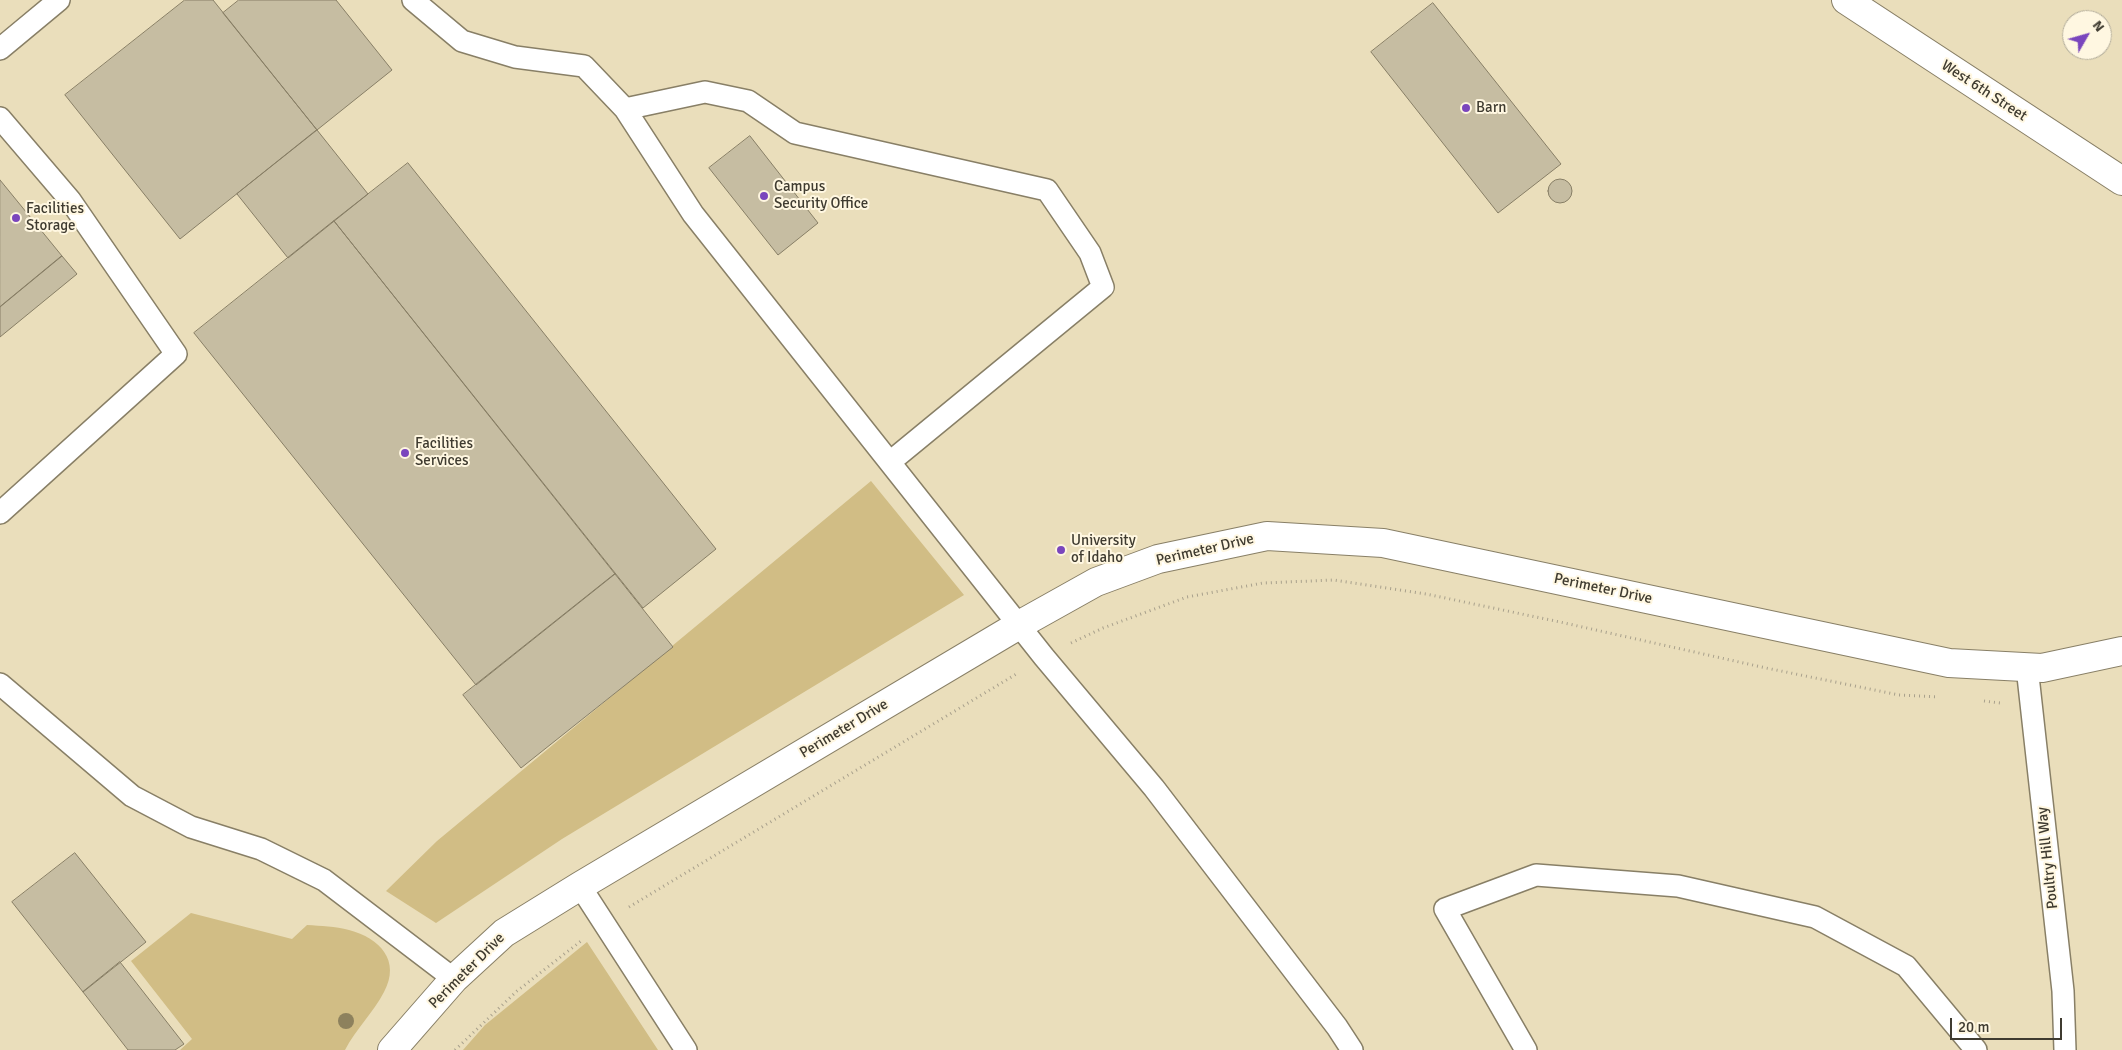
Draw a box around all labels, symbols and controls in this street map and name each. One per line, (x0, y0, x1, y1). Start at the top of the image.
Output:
north arrow (2062, 10, 2112, 60)
text: N (2089, 17, 2108, 35)
street label: West 6th Street (1938, 57, 2030, 125)
place label: Barn (1476, 99, 1506, 117)
marker: Barn (1460, 102, 1472, 114)
place label: Campus Security Office (774, 178, 868, 213)
marker: Campus Security Office (758, 190, 770, 202)
place label: Facilities Storage (26, 200, 84, 235)
marker: Facilities Storage (10, 212, 22, 224)
place label: Facilities Services (415, 435, 473, 470)
marker: Facilities Services (399, 447, 411, 459)
street label: Perimeter Drive (1154, 530, 1256, 570)
place label: University of Idaho (1071, 532, 1136, 567)
marker: University of Idaho (1055, 544, 1067, 556)
street label: Perimeter Drive (1552, 570, 1654, 608)
street label: Perimeter Drive (797, 696, 891, 762)
street label: Poultry Hill Way (2034, 806, 2062, 910)
street label: Perimeter Drive (425, 929, 509, 1013)
scale bar (1952, 1008, 2064, 1040)
text: 20 m (1958, 1018, 1989, 1036)

